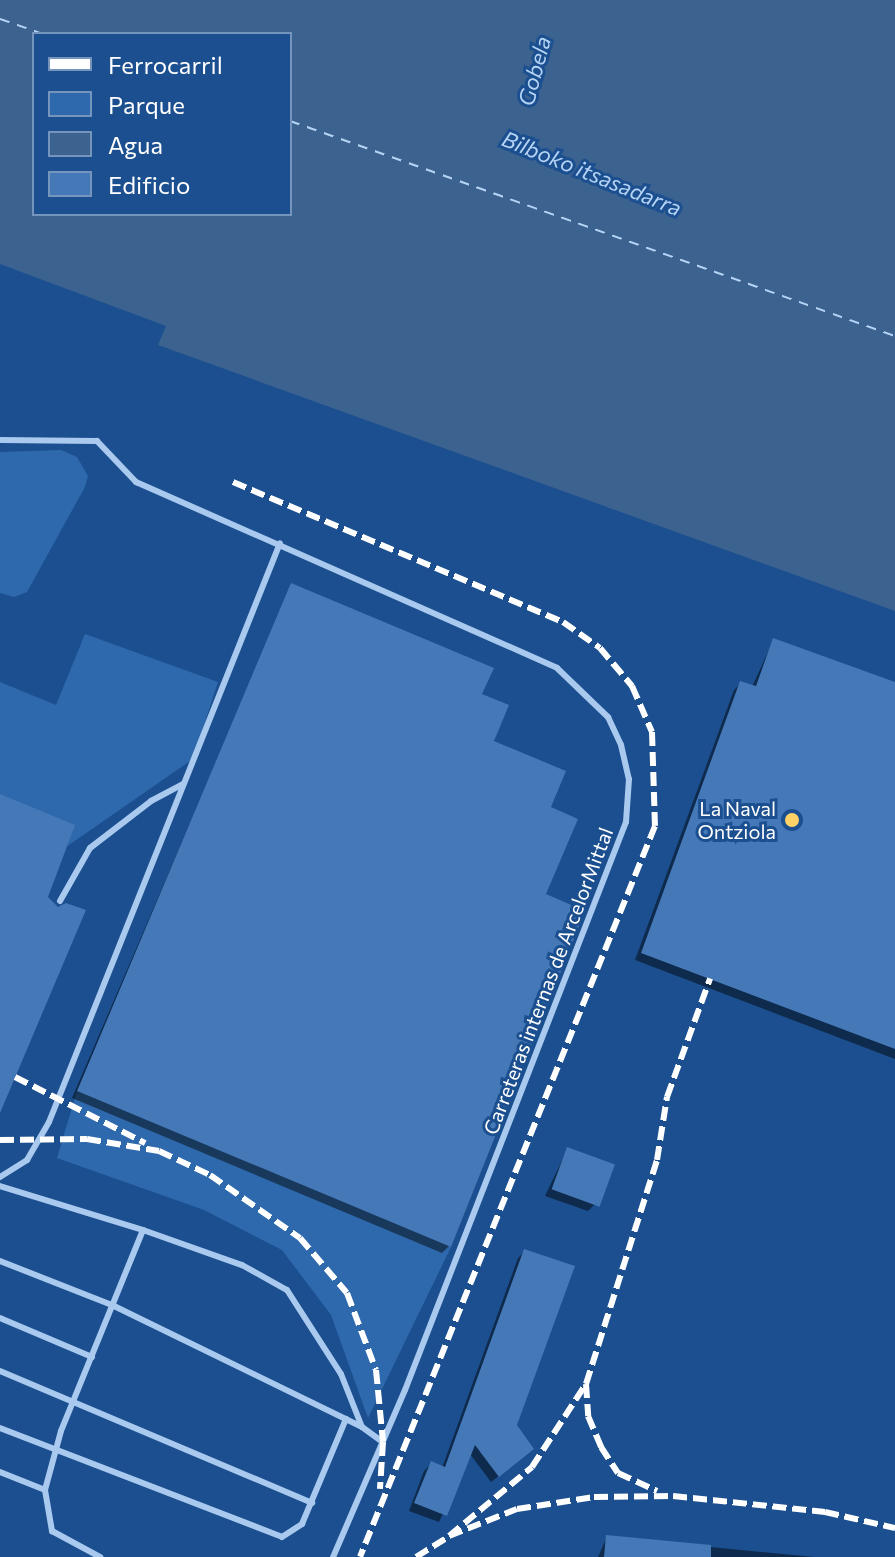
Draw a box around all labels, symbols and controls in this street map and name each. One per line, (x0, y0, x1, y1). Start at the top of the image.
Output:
legend (32, 32, 292, 216)
water label: Gobela (512, 33, 556, 109)
text: Ferrocarril (108, 50, 223, 79)
text: Parque (108, 90, 185, 119)
water label: Bilboko itsasadarra (498, 125, 686, 221)
text: Agua (108, 130, 163, 159)
text: Edificio (108, 170, 190, 199)
place label: La Naval Ontziola (697, 796, 776, 843)
marker: La Naval Ontziola (783, 811, 801, 829)
street label: Carreteras internas de ArcelorMittal (478, 824, 618, 1138)

